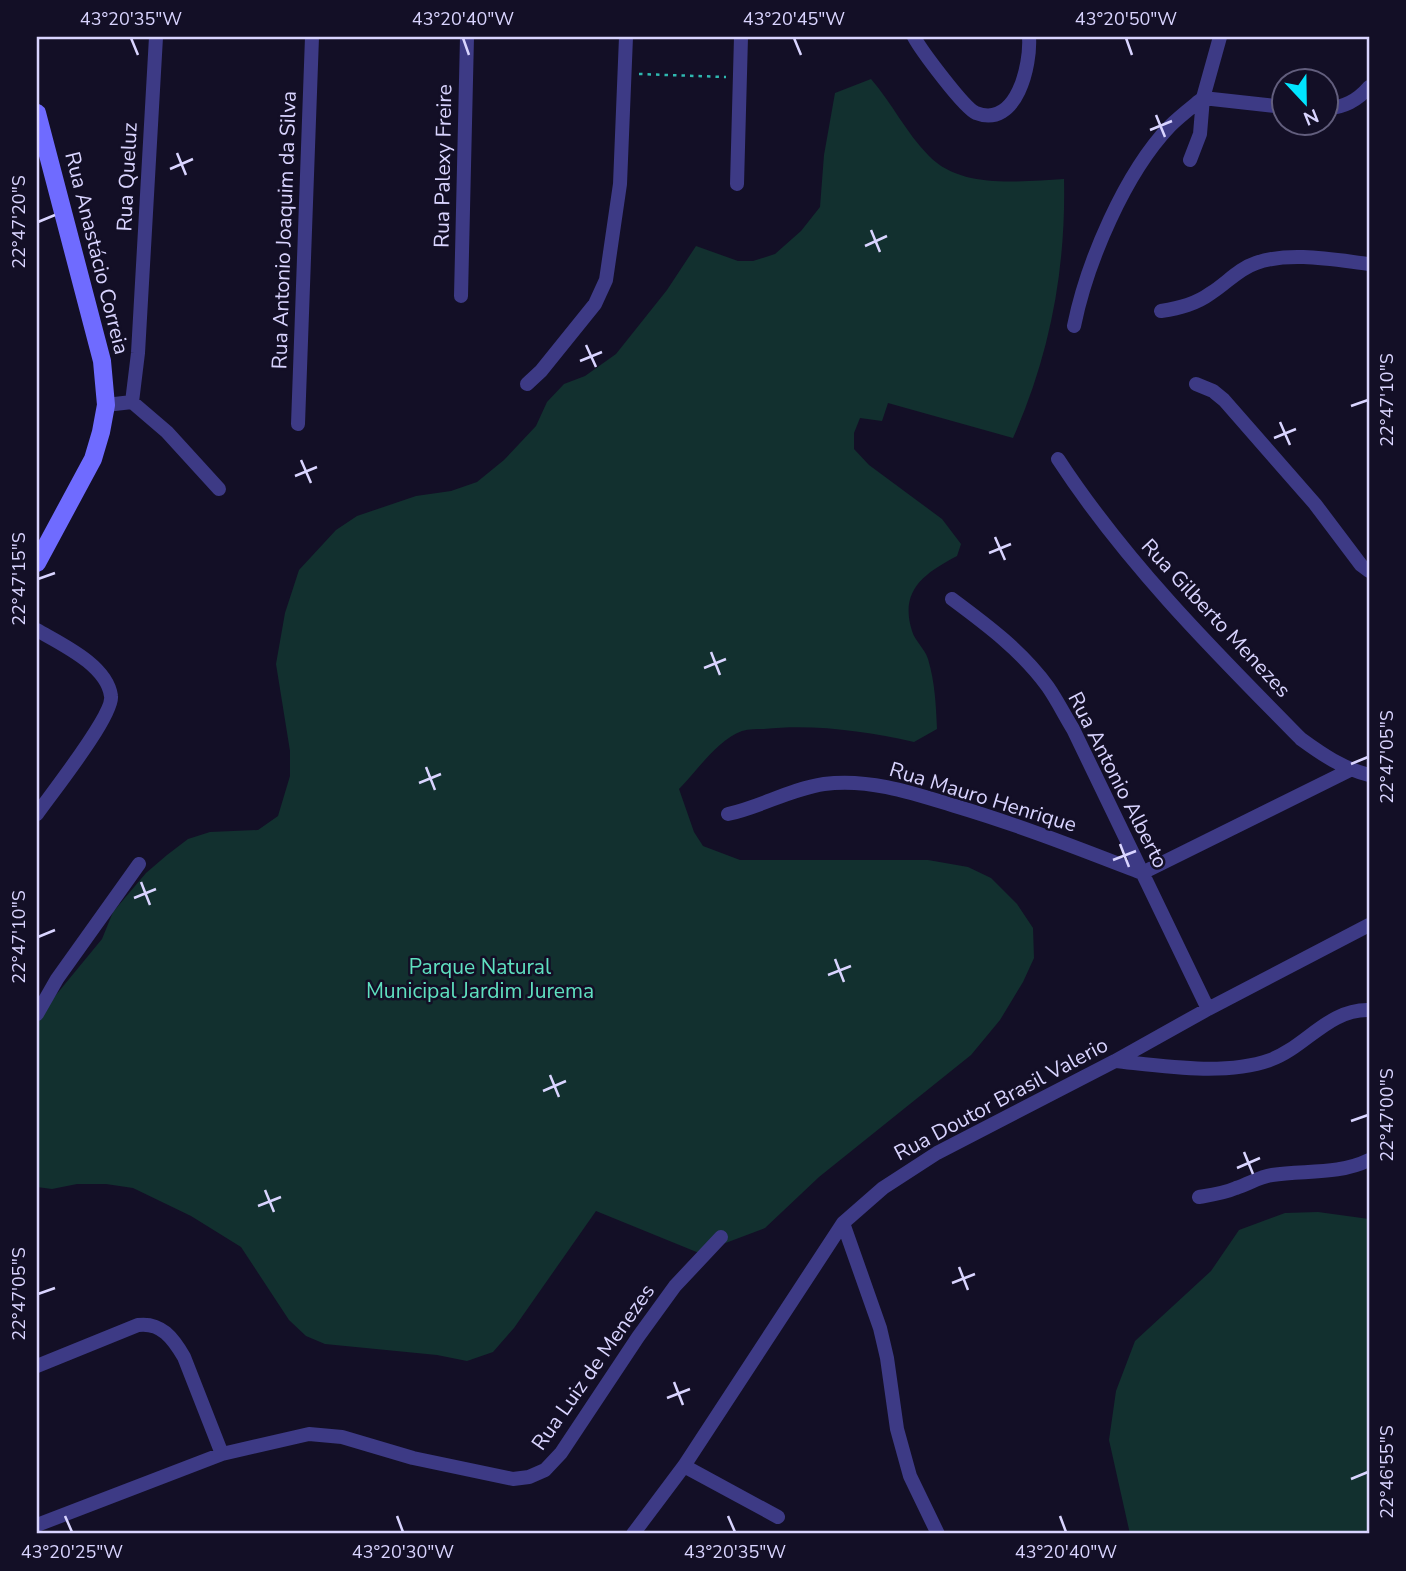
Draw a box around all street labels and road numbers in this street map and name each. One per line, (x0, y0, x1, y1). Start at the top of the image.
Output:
street label: Rua Palexy Freire (428, 84, 458, 248)
street label: Rua Antonio Joaquim da Silva (265, 90, 303, 370)
street label: Rua Queluz (110, 121, 144, 232)
street label: Rua Anastácio Correia (58, 149, 136, 357)
street label: Rua Gilberto Menezes (1135, 533, 1297, 703)
street label: Rua Antonio Alberto (1061, 687, 1175, 873)
street label: Rua Mauro Henrique (886, 755, 1080, 839)
street label: Rua Doutor Brasil Valerio (889, 1031, 1113, 1167)
street label: Rua Luiz de Menezes (525, 1278, 661, 1456)

